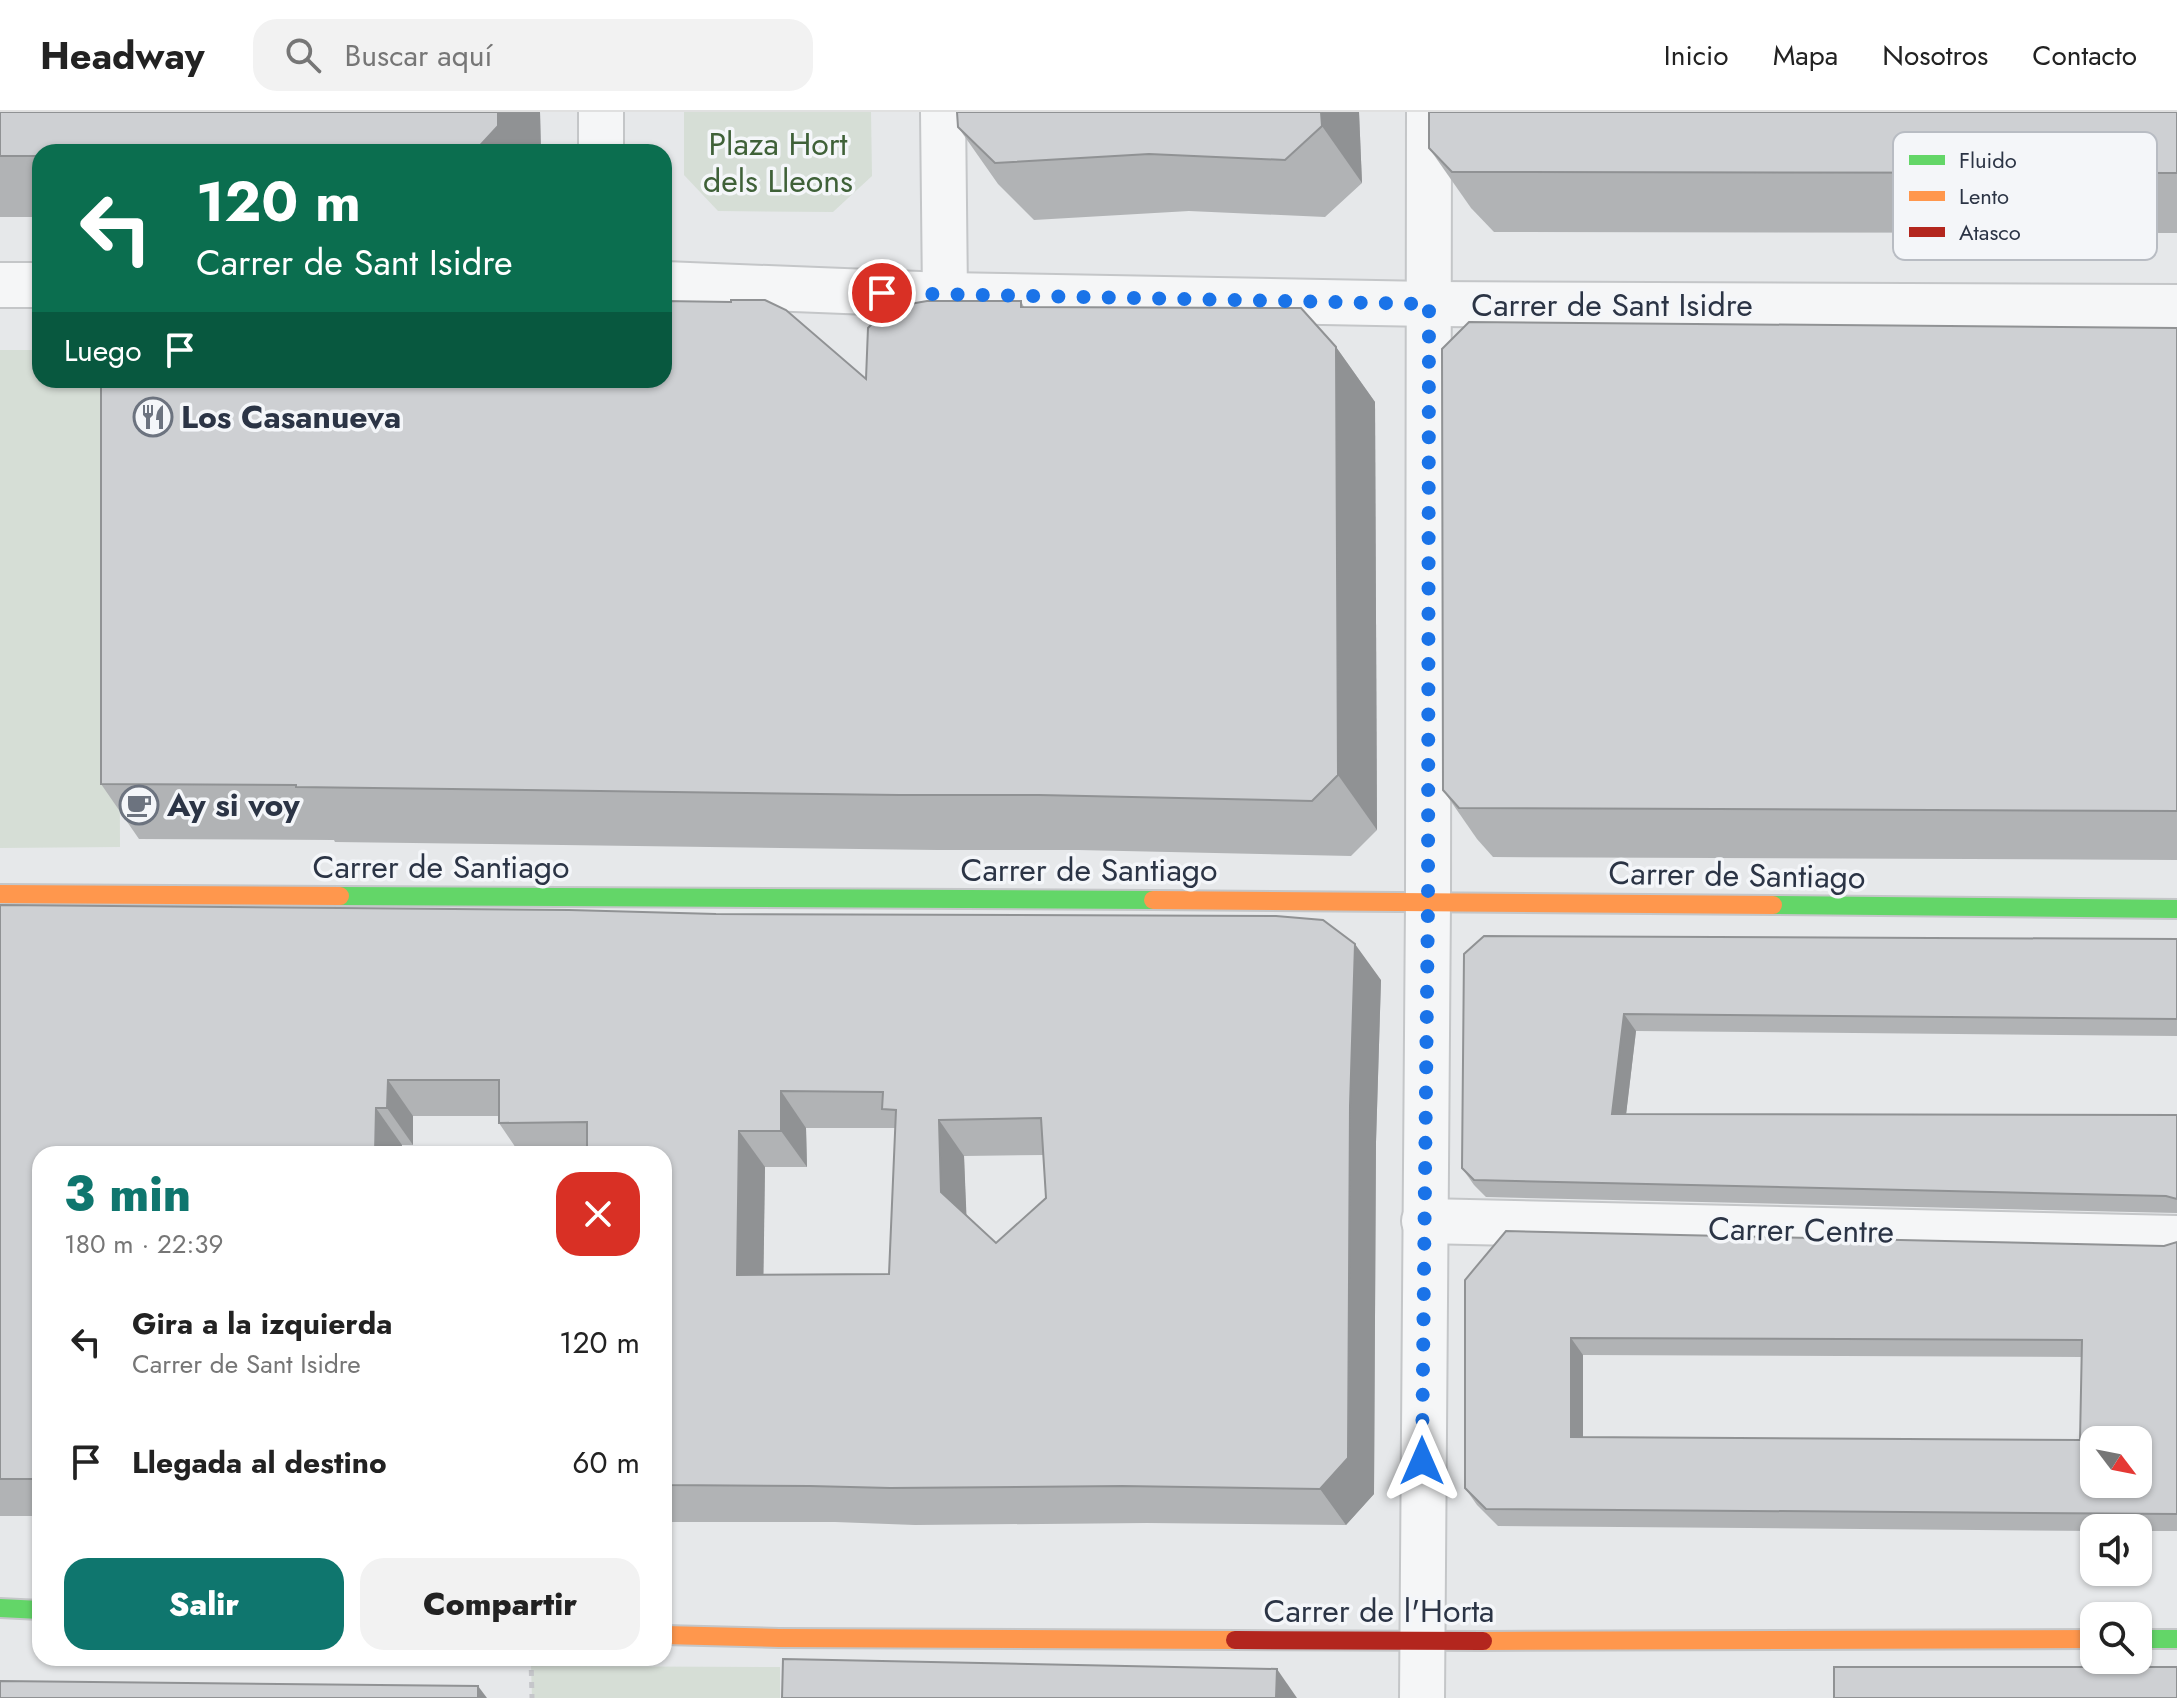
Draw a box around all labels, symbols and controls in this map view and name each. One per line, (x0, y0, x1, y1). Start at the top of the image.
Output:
search box (253, 19, 813, 91)
text: Headway (40, 28, 205, 83)
icon: search (281, 33, 325, 77)
text: Buscar aquí (345, 34, 492, 77)
text: Inicio (1664, 35, 1729, 76)
text: Mapa (1773, 35, 1838, 76)
text: Nosotros (1882, 35, 1988, 76)
text: Contacto (2032, 35, 2137, 76)
park label: Plaza Hort dels Lleons (703, 121, 853, 204)
legend (1893, 132, 2157, 260)
text: Fluido (1959, 144, 2017, 176)
text: 120 m (196, 161, 361, 242)
icon: left (64, 176, 168, 280)
text: Lento (1959, 180, 2009, 212)
text: Atasco (1959, 216, 2021, 248)
text: Carrer de Sant Isidre (196, 236, 513, 288)
pin (848, 259, 916, 327)
icon: arrive (860, 271, 904, 315)
street label: Carrer de Sant Isidre (1471, 282, 1753, 328)
icon: arrive (158, 328, 202, 372)
text: Luego (64, 329, 142, 372)
place label: Los Casanueva (181, 394, 401, 440)
restaurant icon: Los Casanueva (132, 396, 174, 438)
place label: Ay si voy (166, 782, 300, 828)
cafe icon: Ay si voy (118, 784, 160, 826)
street label: Carrer de Santiago (313, 844, 570, 890)
street label: Carrer de Santiago (961, 847, 1218, 893)
street label: Carrer de Santiago (1608, 850, 1866, 900)
text: 3 min (64, 1160, 191, 1229)
button: close (556, 1172, 640, 1256)
street label: Carrer Centre (1708, 1205, 1894, 1255)
text: 180 m · 22:39 (64, 1225, 224, 1263)
text: Gira a la izquierda (132, 1302, 392, 1345)
icon: left (64, 1320, 108, 1364)
text: 120 m (559, 1321, 640, 1364)
text: Carrer de Sant Isidre (132, 1345, 361, 1383)
position arrow (1380, 1419, 1464, 1503)
north arrow (2080, 1426, 2152, 1498)
map controls (2080, 1426, 2152, 1674)
icon: arrive (64, 1440, 108, 1484)
text: Llegada al destino (132, 1441, 387, 1484)
text: 60 m (572, 1441, 640, 1484)
button: sound (2080, 1514, 2152, 1586)
button: Salir (64, 1558, 344, 1650)
button: Compartir (360, 1558, 640, 1650)
street label: Carrer de l'Horta (1263, 1588, 1495, 1634)
button: search (2080, 1602, 2152, 1674)

